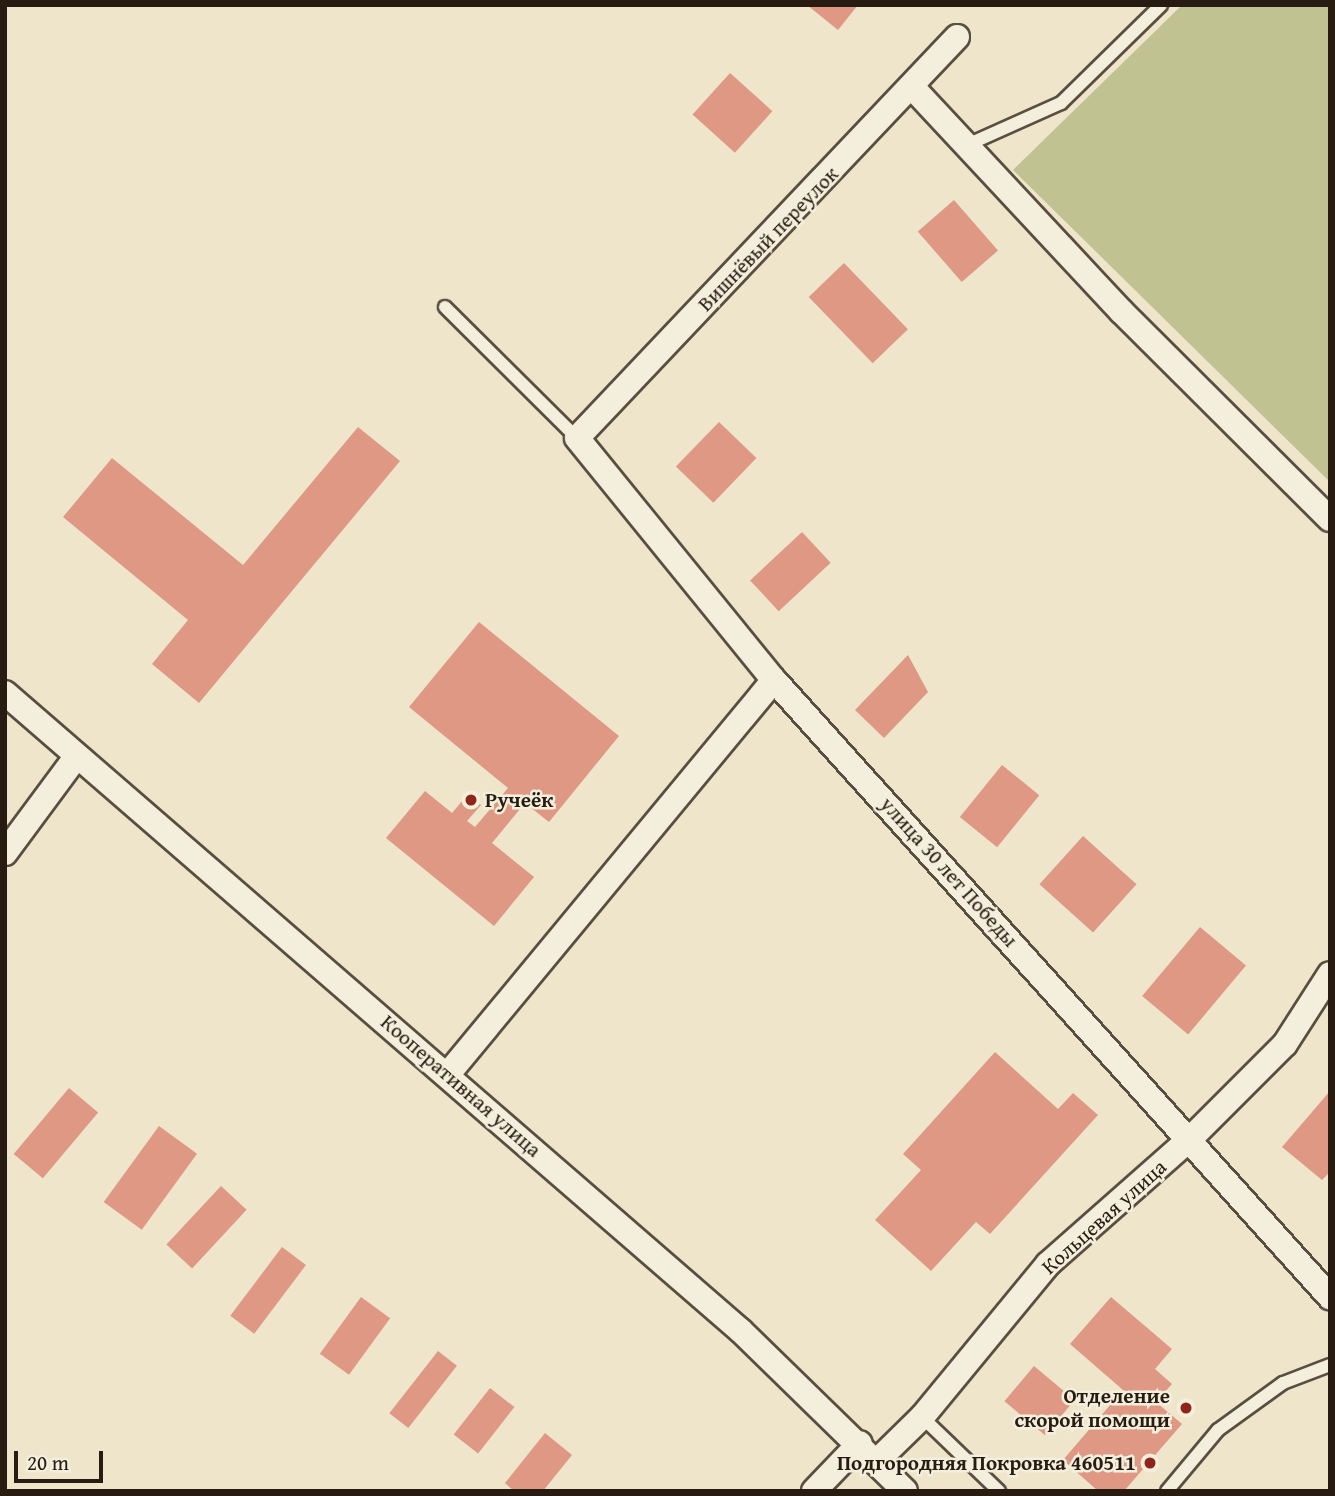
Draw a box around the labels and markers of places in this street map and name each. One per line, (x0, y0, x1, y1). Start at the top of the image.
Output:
place label: Ручеёк (485, 787, 553, 813)
marker: Ручеёк (463, 792, 479, 808)
place label: Отделение скорой помощи (1014, 1383, 1170, 1433)
marker: Отделение скорой помощи (1176, 1398, 1196, 1418)
place label: Подгородняя Покровка 460511 (837, 1450, 1136, 1476)
marker: Подгородняя Покровка 460511 (1142, 1455, 1158, 1471)

